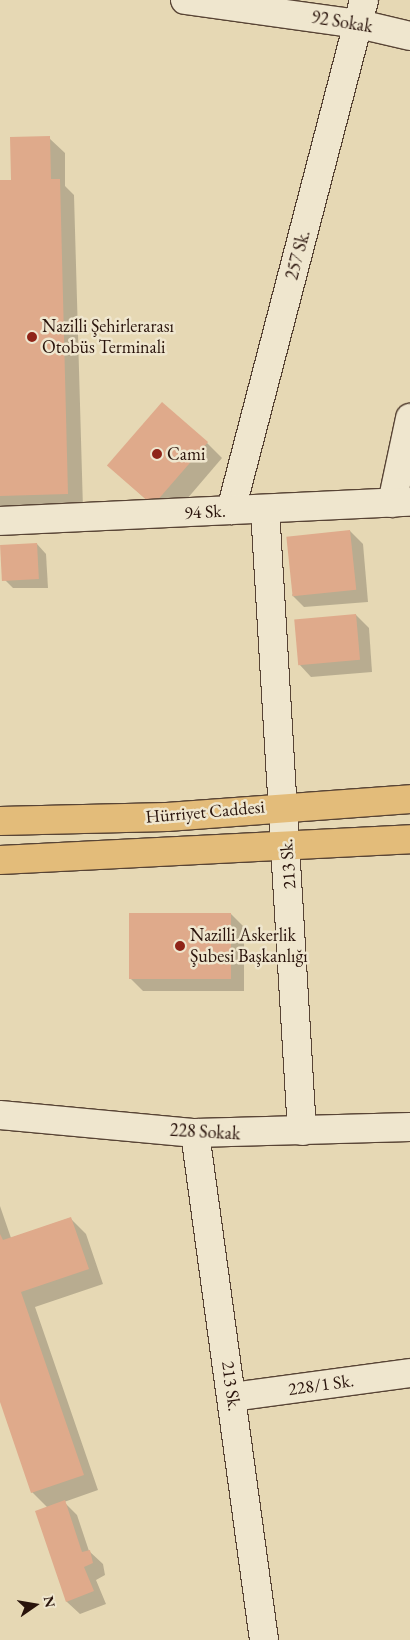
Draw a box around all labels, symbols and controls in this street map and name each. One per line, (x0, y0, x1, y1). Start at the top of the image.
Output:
street label: 92 Sokak (310, 6, 374, 38)
street label: 257 Sk. (281, 228, 315, 282)
place label: Nazilli Şehirlerarası Otobüs Terminali (42, 316, 174, 358)
marker: Nazilli Şehirlerarası Otobüs Terminali (26, 331, 38, 343)
place label: Cami (167, 443, 205, 465)
marker: Cami (151, 448, 163, 460)
street label: 94 Sk. (184, 500, 226, 524)
street label: Hürriyet Caddesi (144, 796, 266, 828)
street label: 213 Sk. (275, 838, 301, 890)
place label: Nazilli Askerlik Şubesi Başkanlığı (190, 925, 308, 968)
marker: Nazilli Askerlik Şubesi Başkanlığı (174, 940, 186, 952)
street label: 228 Sokak (169, 1119, 241, 1145)
street label: 213 Sk. (217, 1360, 245, 1412)
street label: 228/1 Sk. (287, 1370, 355, 1400)
north arrow (10, 1580, 60, 1630)
text: N (40, 1594, 60, 1609)

